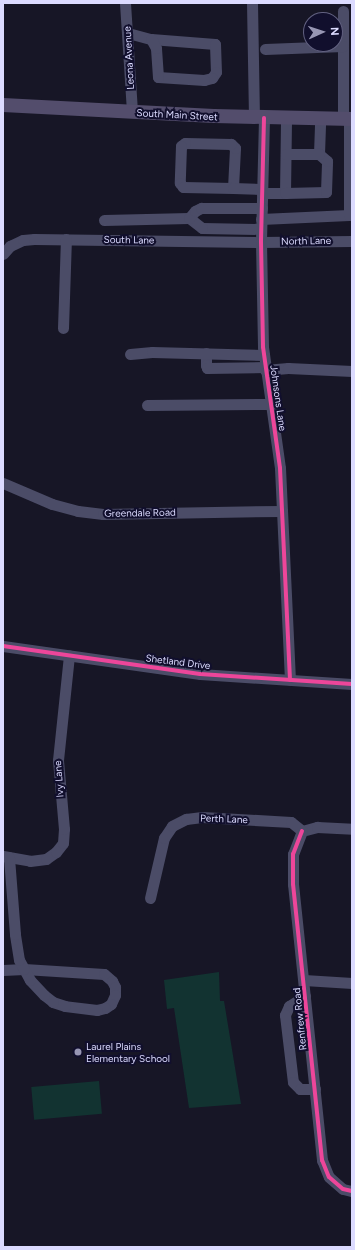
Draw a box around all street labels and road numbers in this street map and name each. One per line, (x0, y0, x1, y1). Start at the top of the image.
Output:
street label: Leona Avenue (121, 26, 137, 90)
street label: South Main Street (136, 107, 218, 123)
street label: South Lane (104, 234, 154, 246)
street label: North Lane (281, 235, 331, 247)
street label: Johnsons Lane (267, 364, 289, 432)
street label: Greendale Road (104, 506, 176, 520)
street label: Shetland Drive (145, 652, 211, 672)
street label: Ivy Lane (52, 760, 66, 798)
street label: Perth Lane (200, 812, 248, 826)
street label: Renfrew Road (291, 987, 309, 1051)

